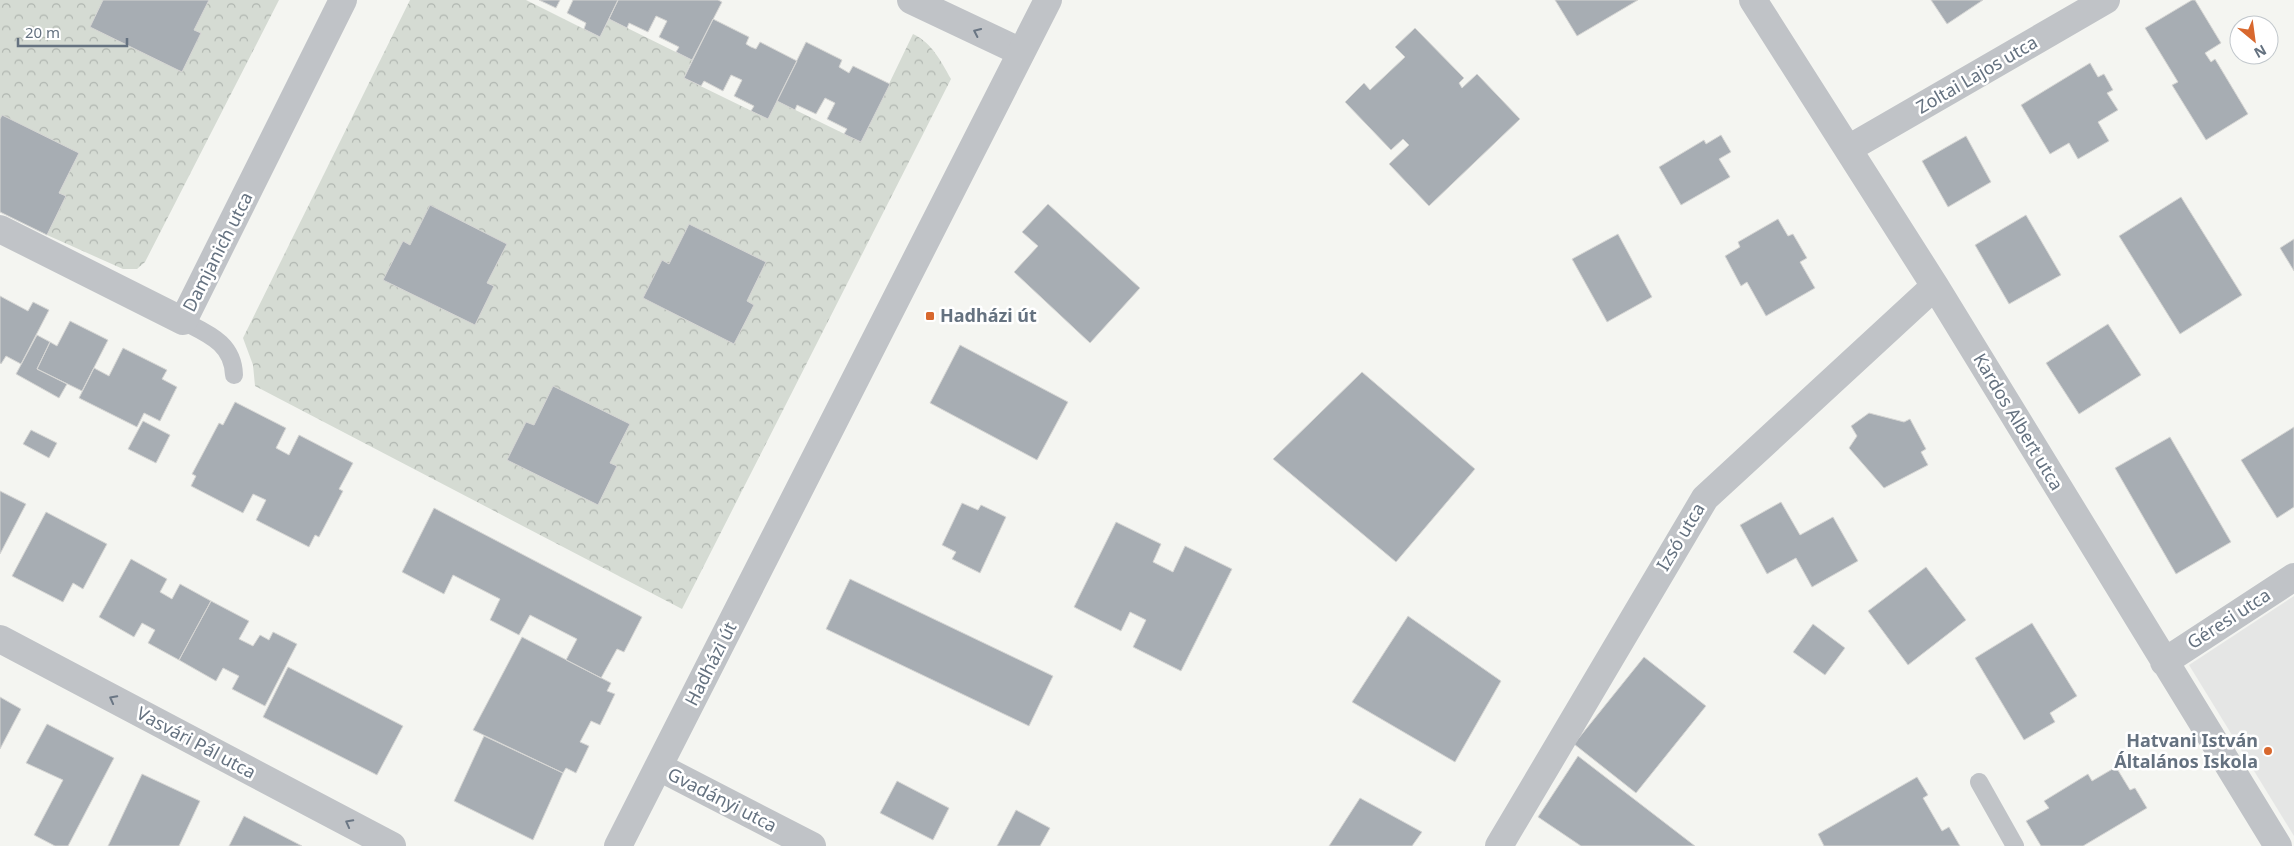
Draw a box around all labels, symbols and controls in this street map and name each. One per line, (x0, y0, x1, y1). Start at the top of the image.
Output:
scale bar (18, 15, 126, 47)
north arrow (2229, 15, 2279, 65)
text: 20 m (25, 22, 60, 42)
one-way arrow (973, 27, 982, 38)
street label: Zoltai Lajos utca (1911, 30, 2042, 119)
text: N (2251, 41, 2270, 63)
street label: Damjanich utca (177, 188, 258, 316)
place label: Hadházi út (940, 303, 1037, 327)
marker: Hadházi út (924, 310, 936, 322)
street label: Kardos Albert utca (1968, 348, 2069, 494)
street label: Izsó utca (1651, 498, 1710, 575)
street label: Géresi utca (2182, 582, 2275, 654)
street label: Hadházi út (679, 617, 742, 710)
one-way arrow (109, 695, 118, 705)
street label: Vasvári Pál utca (133, 701, 260, 784)
place label: Hatvani István Általános Iskola (2114, 728, 2258, 773)
marker: Hatvani István Általános Iskola (2262, 745, 2274, 757)
street label: Gvadányi utca (664, 761, 781, 837)
one-way arrow (346, 819, 355, 829)

